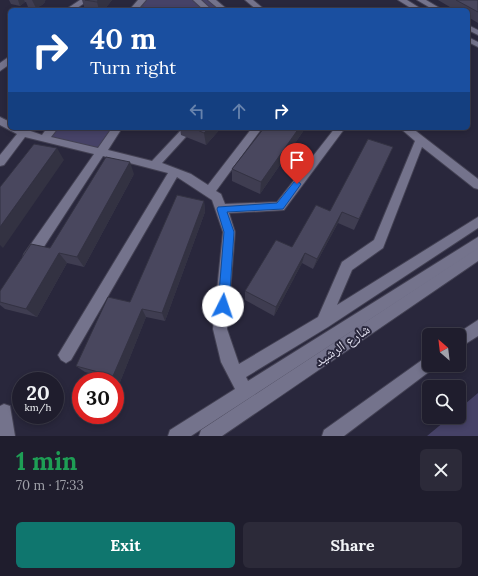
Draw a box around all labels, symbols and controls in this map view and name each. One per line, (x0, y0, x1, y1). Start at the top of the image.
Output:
text: 40 m (90, 21, 156, 57)
icon: right (24, 24, 76, 76)
text: Turn right (90, 56, 176, 79)
icon: left (186, 100, 208, 122)
icon: ahead (228, 100, 250, 122)
icon: right (270, 100, 292, 122)
pin (280, 143, 314, 184)
icon: arrive (286, 149, 308, 171)
position arrow (202, 285, 244, 327)
street label: شارع الرشيد (311, 320, 374, 371)
north arrow (422, 328, 466, 372)
map controls (422, 328, 466, 424)
speed limit sign: 30 (72, 372, 124, 424)
text: 20 (26, 380, 50, 405)
button: search (422, 380, 466, 424)
text: km/h (24, 401, 52, 414)
text: 1 min (16, 446, 77, 477)
button: close (420, 449, 462, 491)
text: 70 m · 17:33 (16, 477, 84, 494)
button: Exit (16, 522, 235, 568)
button: Share (243, 522, 462, 568)

